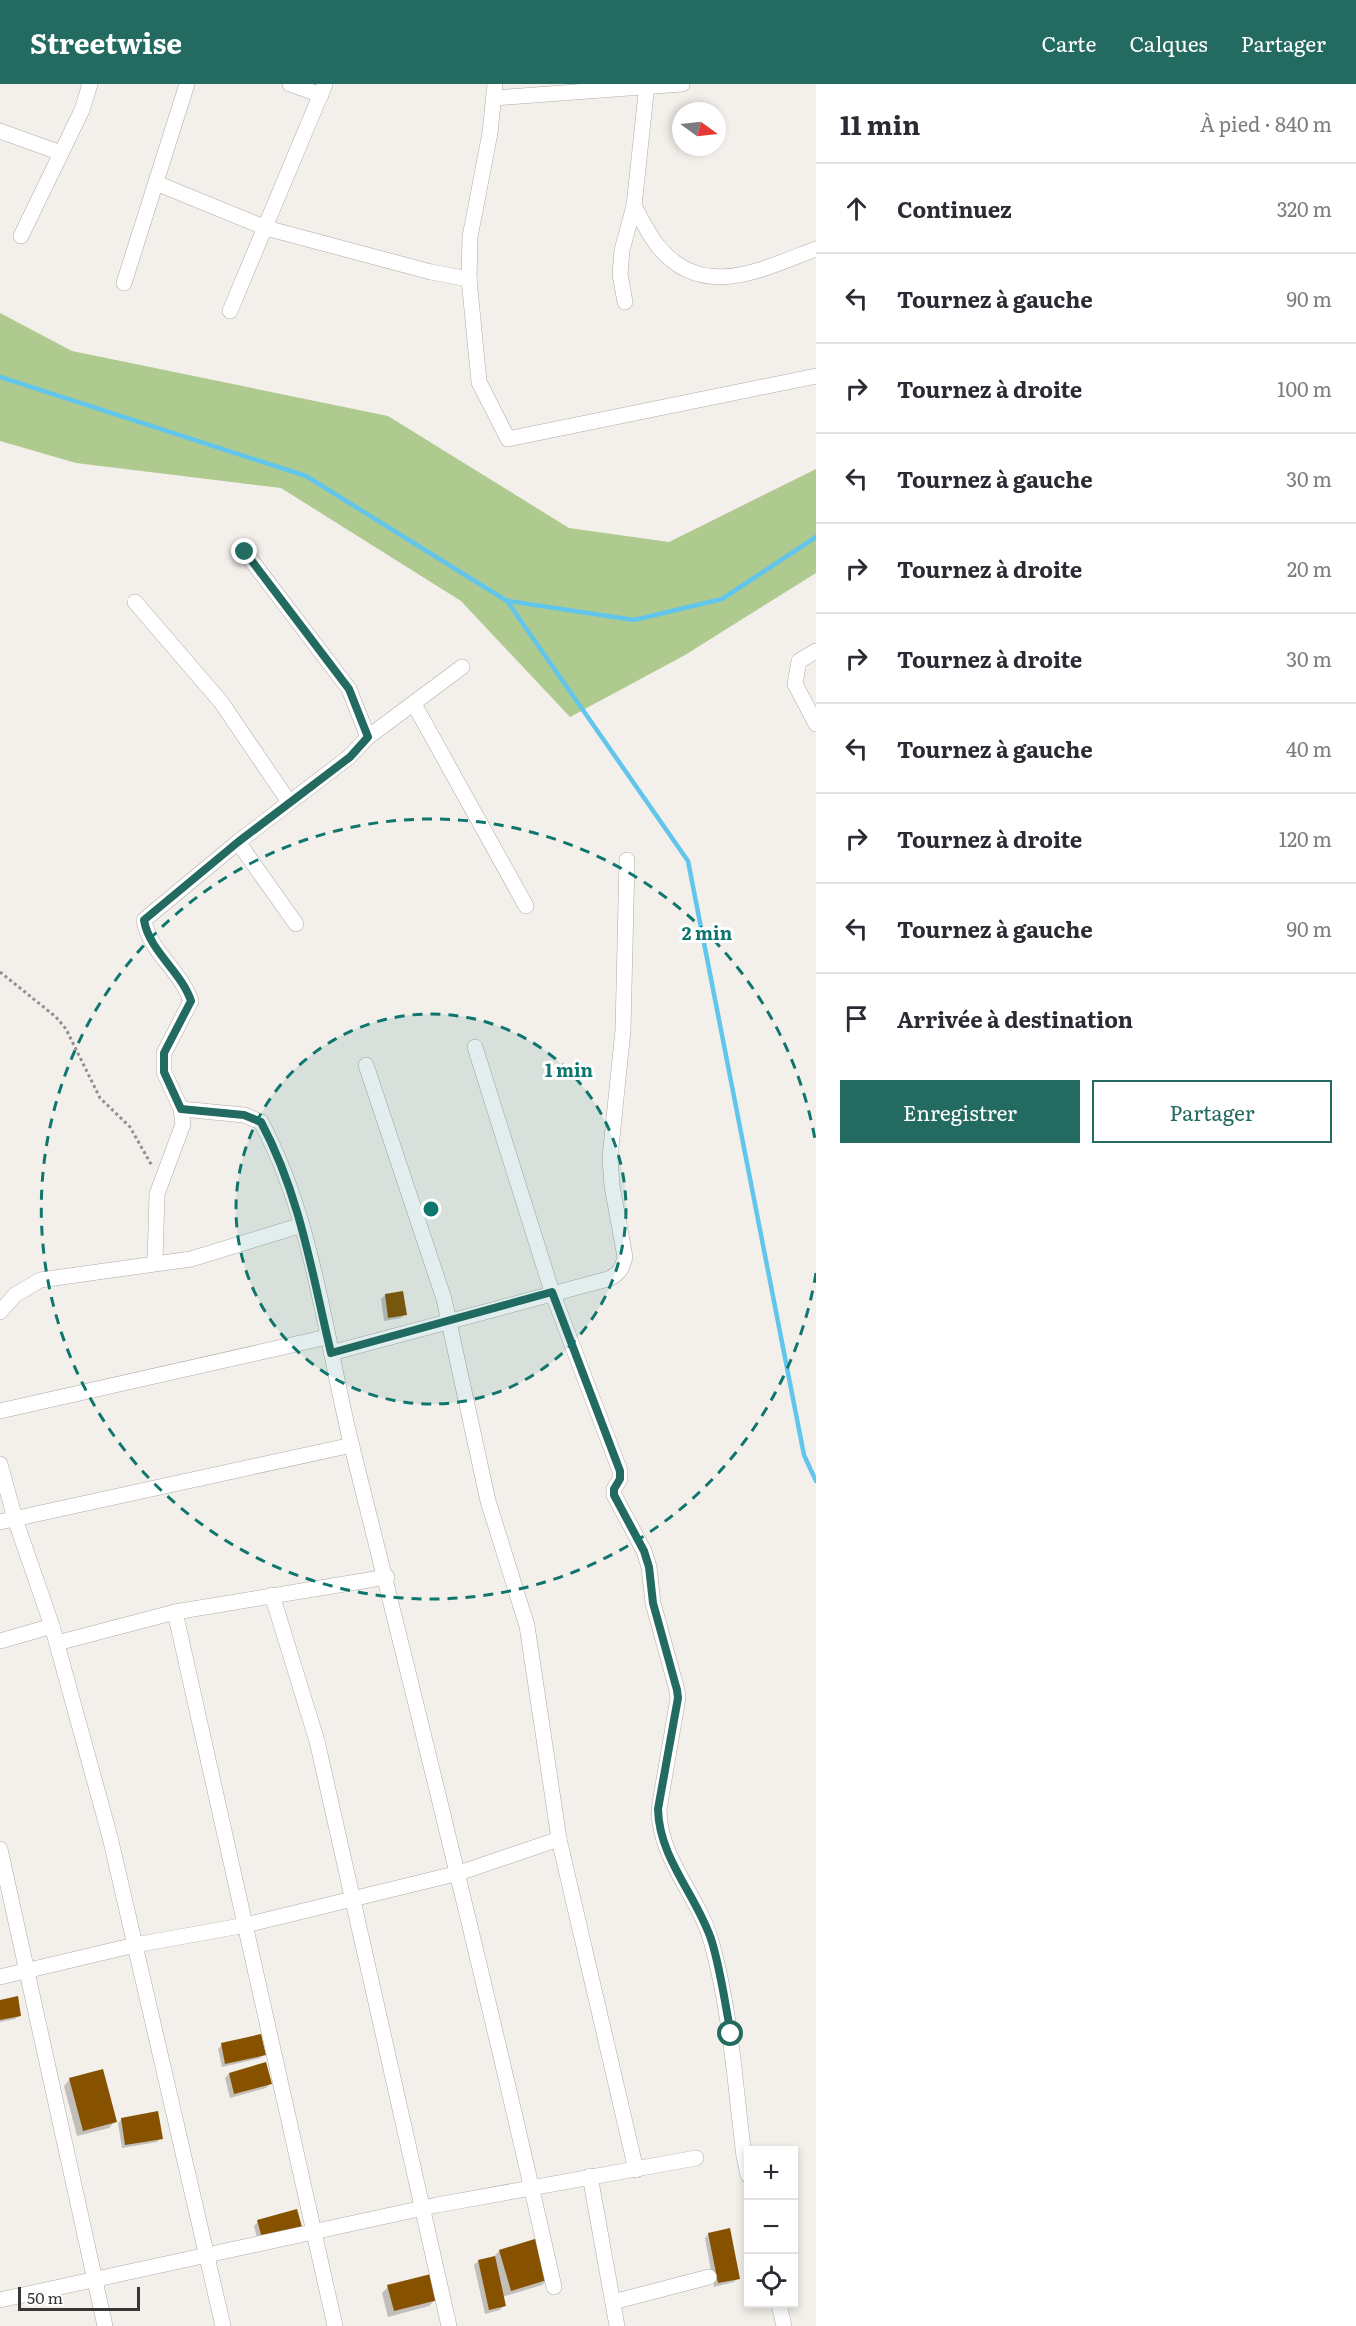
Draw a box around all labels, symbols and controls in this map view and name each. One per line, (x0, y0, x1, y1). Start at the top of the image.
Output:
text: Streetwise (30, 21, 182, 63)
text: Carte (1042, 27, 1096, 58)
text: Calques (1129, 27, 1208, 58)
text: Partager (1241, 27, 1326, 58)
north arrow (672, 102, 726, 156)
text: 11 min (840, 104, 920, 143)
text: À pied · 840 m (1200, 108, 1332, 138)
icon: ahead (840, 192, 873, 225)
text: Continuez (897, 192, 1012, 225)
text: 320 m (1277, 193, 1332, 223)
icon: left (840, 282, 873, 315)
text: Tournez à gauche (897, 282, 1093, 315)
text: 90 m (1287, 283, 1332, 313)
icon: right (840, 372, 873, 405)
text: Tournez à droite (897, 372, 1082, 405)
text: 100 m (1277, 373, 1332, 403)
icon: left (840, 462, 873, 495)
text: Tournez à gauche (897, 462, 1093, 495)
text: 30 m (1286, 463, 1332, 493)
route end (231, 538, 257, 564)
icon: right (840, 552, 873, 585)
text: Tournez à droite (897, 552, 1082, 585)
text: 20 m (1287, 553, 1332, 583)
icon: right (840, 642, 873, 675)
text: Tournez à droite (897, 642, 1082, 675)
text: 30 m (1286, 643, 1332, 673)
icon: left (840, 732, 873, 765)
text: Tournez à gauche (897, 732, 1093, 765)
text: 40 m (1286, 733, 1332, 763)
icon: right (840, 822, 873, 855)
text: Tournez à droite (897, 822, 1082, 855)
text: 120 m (1279, 823, 1332, 853)
icon: left (840, 912, 873, 945)
text: Tournez à gauche (897, 912, 1093, 945)
text: 90 m (1287, 913, 1332, 943)
text: 2 min (682, 919, 733, 946)
icon: arrive (840, 1002, 873, 1035)
text: Arrivée à destination (897, 1002, 1133, 1035)
text: 1 min (545, 1056, 594, 1083)
button: Enregistrer (840, 1080, 1080, 1143)
button: Partager (1092, 1080, 1332, 1143)
centre of rings (421, 1199, 441, 1219)
route start (717, 2020, 743, 2046)
map controls (744, 2146, 798, 2308)
button: + (744, 2146, 798, 2200)
button: − (744, 2200, 798, 2254)
button: locate (744, 2254, 798, 2308)
scale bar (18, 2284, 140, 2312)
text: 50 m (27, 2285, 63, 2309)

